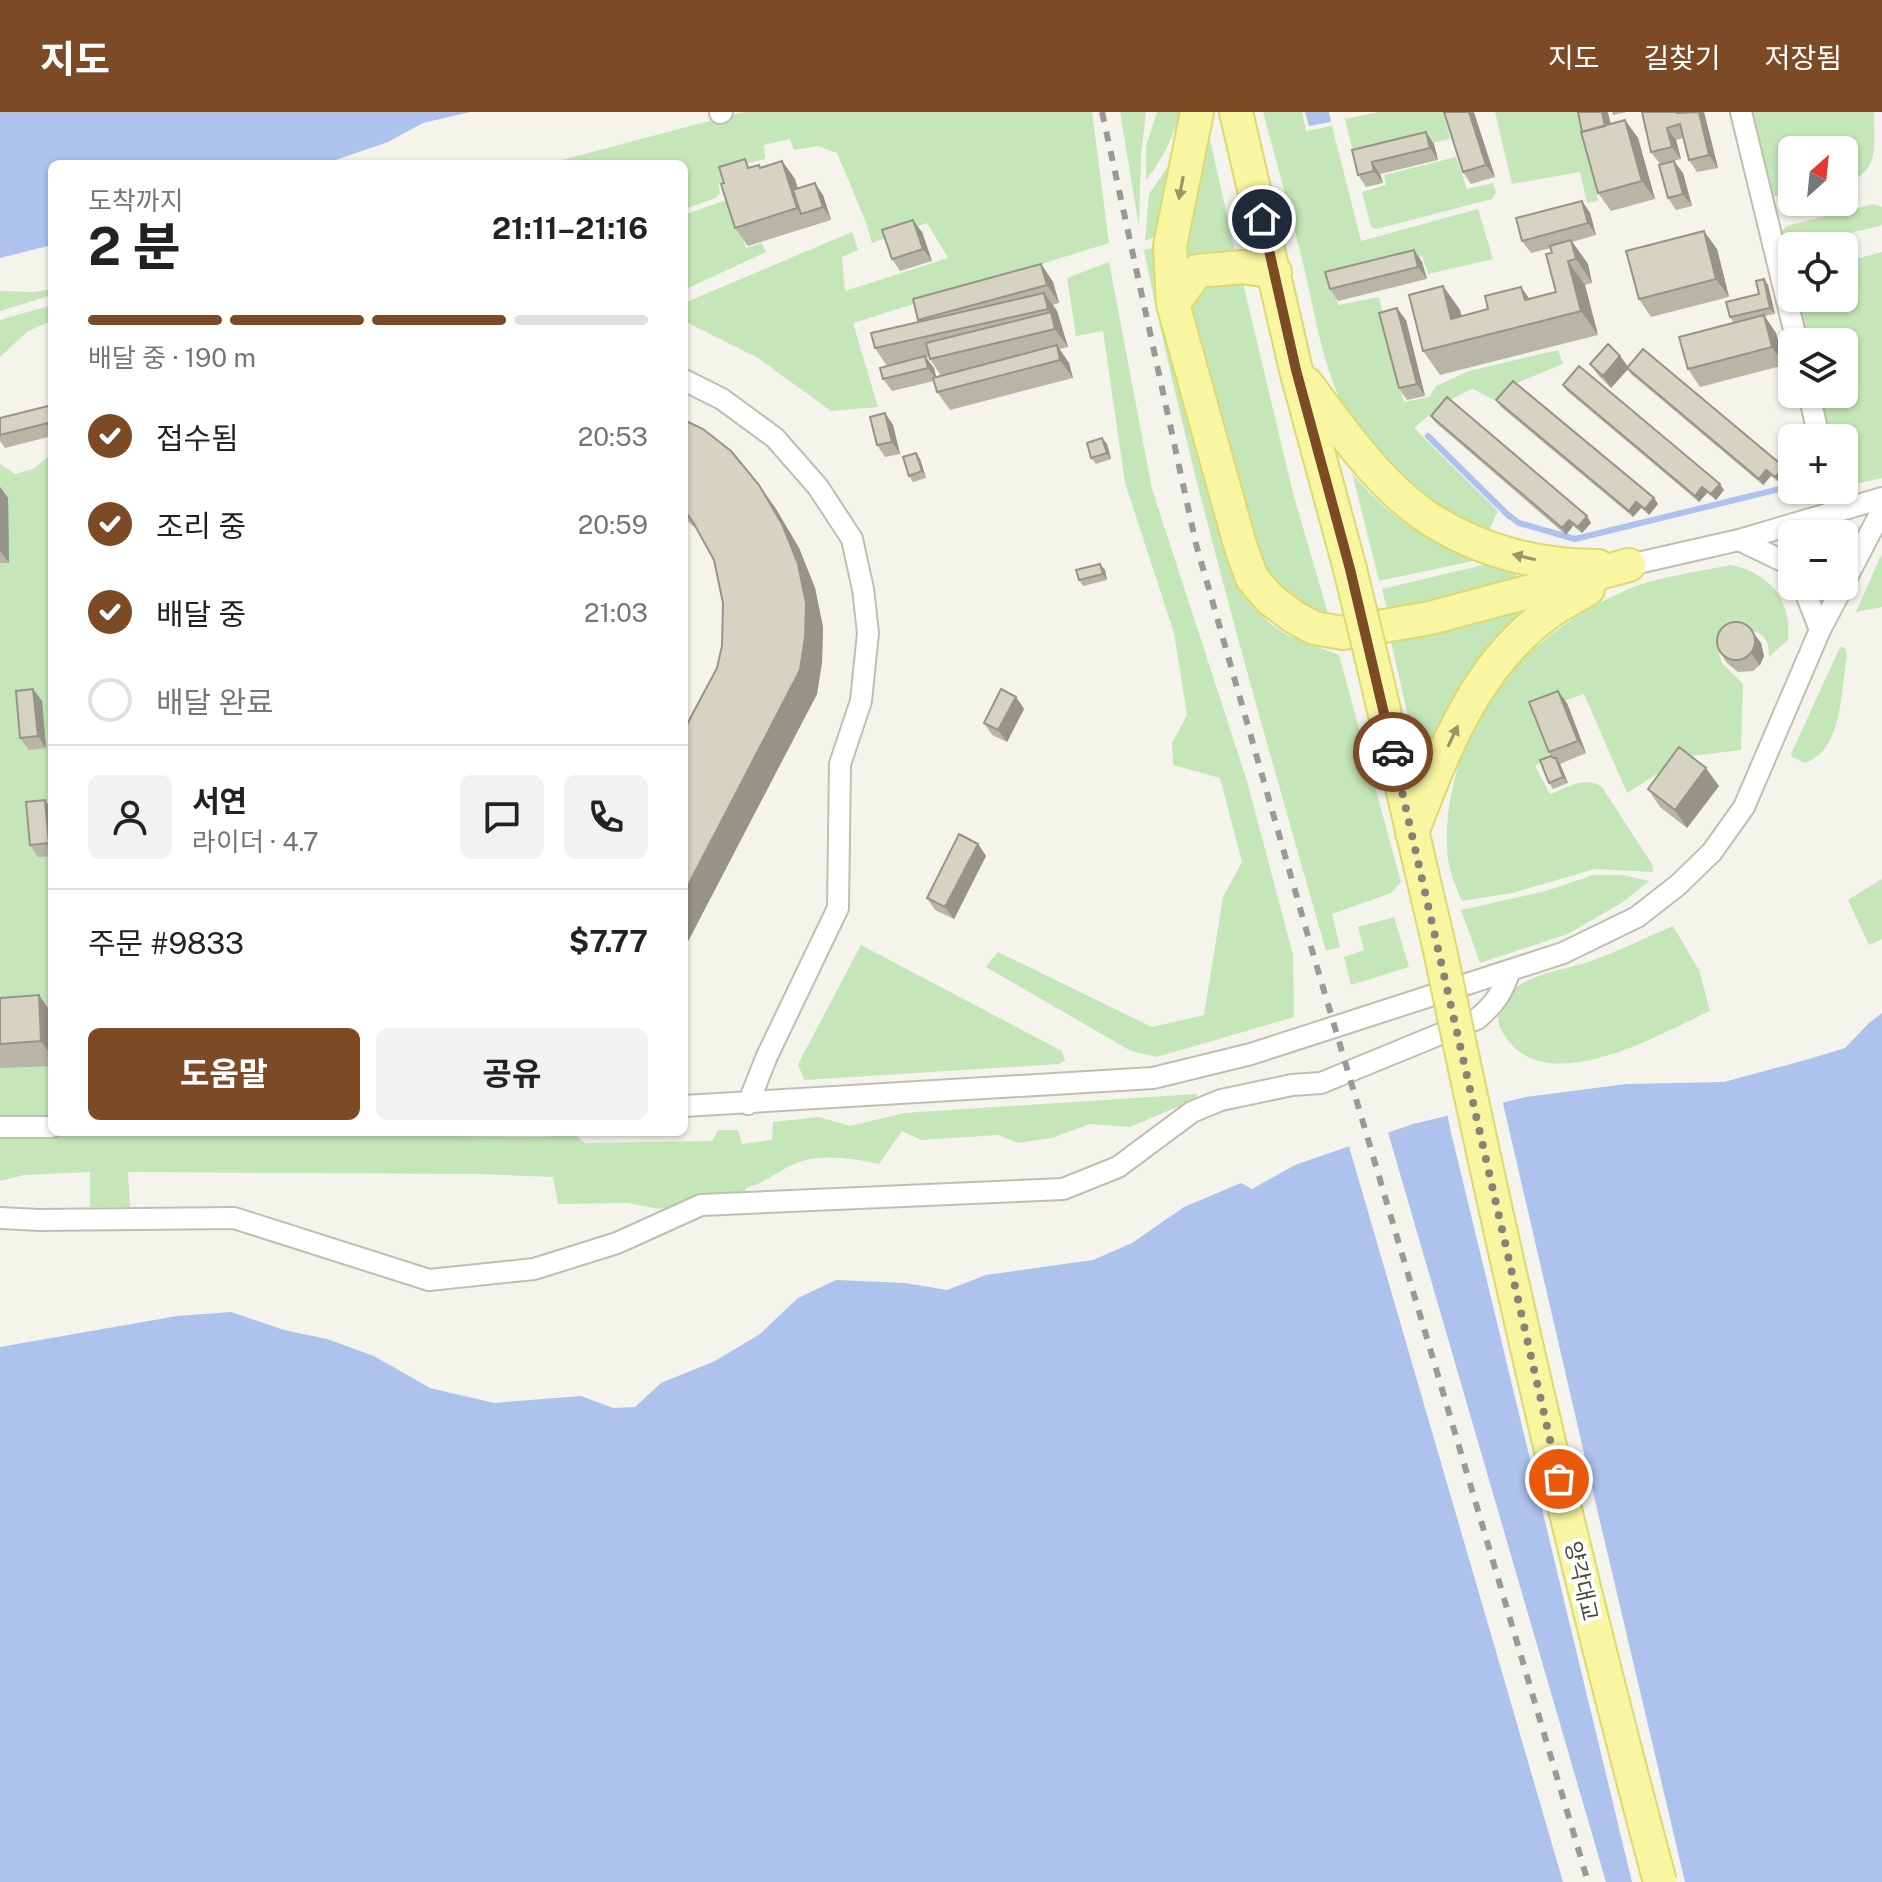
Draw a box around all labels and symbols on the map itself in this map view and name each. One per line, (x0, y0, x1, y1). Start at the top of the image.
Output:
north arrow (1778, 136, 1858, 216)
one-way arrow (1175, 176, 1187, 201)
pin (1228, 185, 1296, 253)
one-way arrow (1511, 551, 1536, 563)
courier (1353, 712, 1433, 792)
one-way arrow (1446, 724, 1460, 748)
pin (1525, 1445, 1593, 1513)
street label: 양각대교 (1560, 1539, 1604, 1623)

